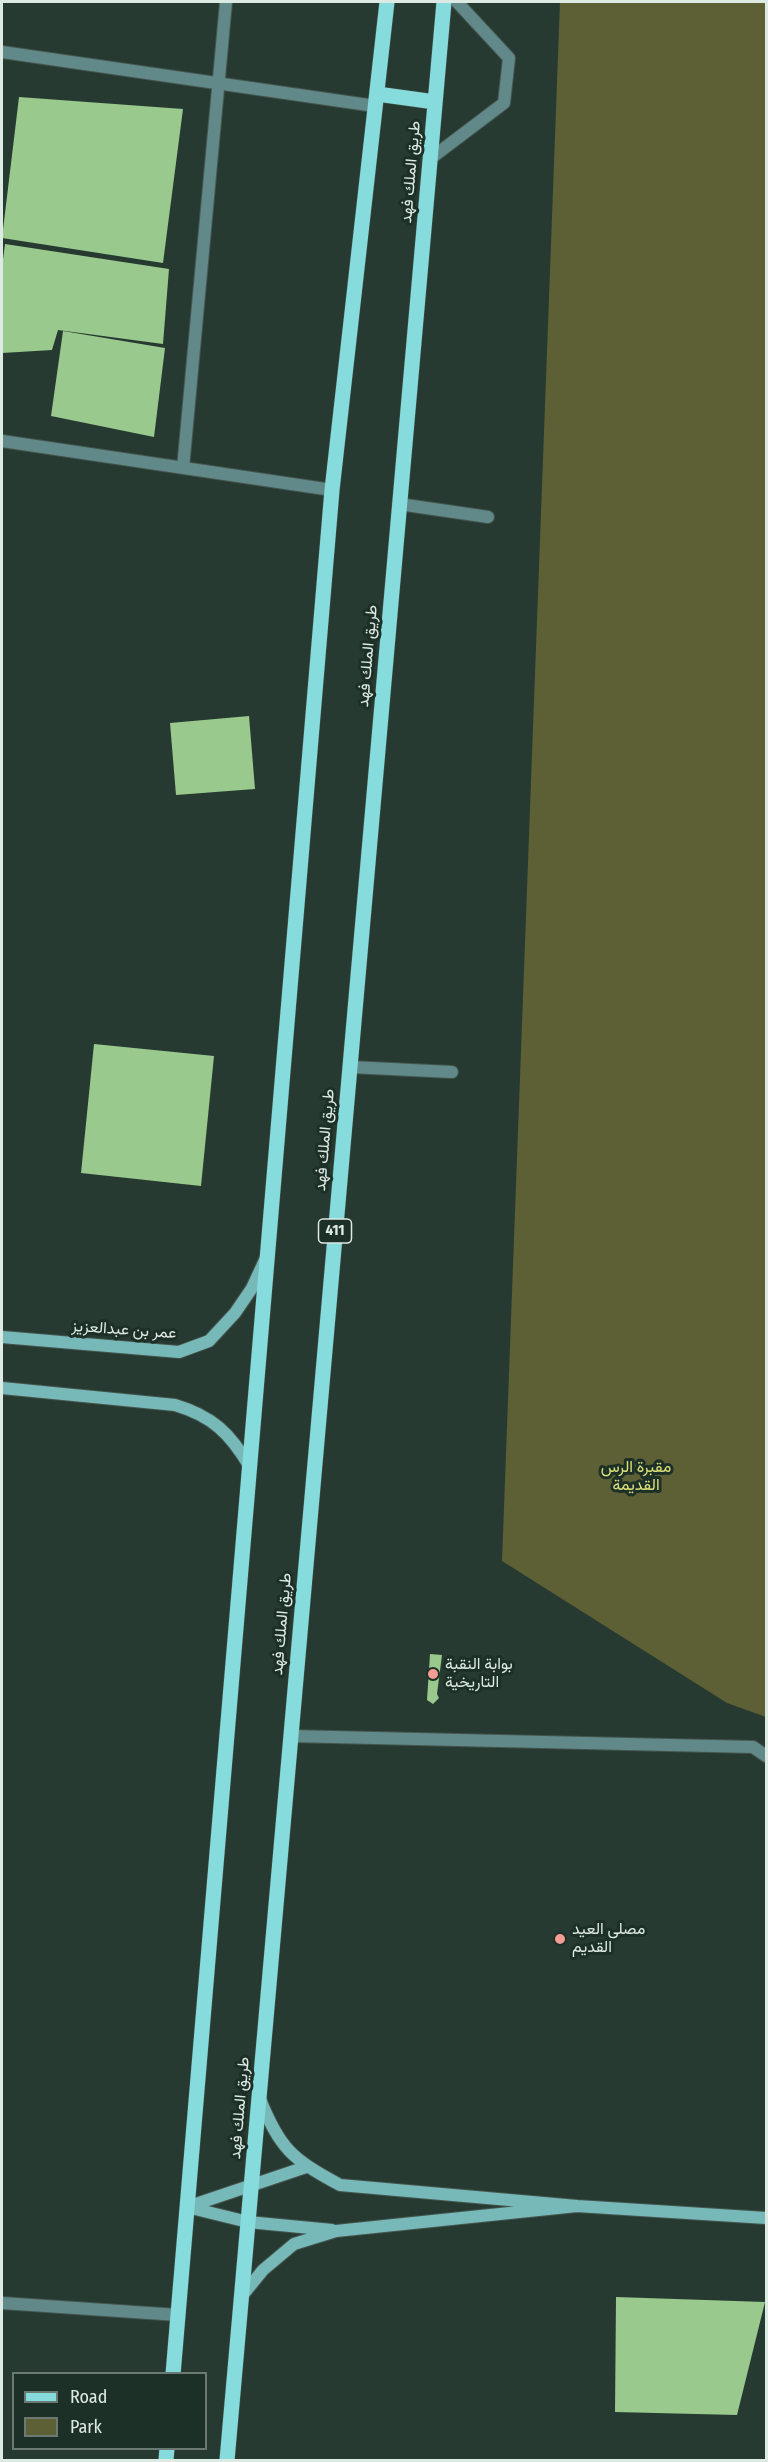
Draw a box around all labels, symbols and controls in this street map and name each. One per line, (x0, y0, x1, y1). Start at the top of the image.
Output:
street label: طريق الملك فهد (397, 120, 425, 224)
street label: طريق الملك فهد (354, 604, 382, 708)
street label: طريق الملك فهد (311, 1088, 339, 1192)
road number: 411 (318, 1219, 352, 1243)
street label: عمر بن عبدالعزيز (71, 1317, 177, 1343)
park label: مقبرة الرس القديمة (601, 1458, 671, 1496)
street label: طريق الملك فهد (268, 1572, 296, 1676)
place label: بوابة النقبة التاريخية (445, 1655, 513, 1693)
marker: بوابة النقبة التاريخية (426, 1667, 440, 1681)
place label: مصلى العيد القديم (572, 1920, 645, 1958)
marker: مصلى العيد القديم (553, 1932, 567, 1946)
street label: طريق الملك فهد (226, 2056, 254, 2160)
legend (12, 2372, 207, 2450)
text: Road (70, 2386, 107, 2408)
text: Park (70, 2416, 102, 2438)

